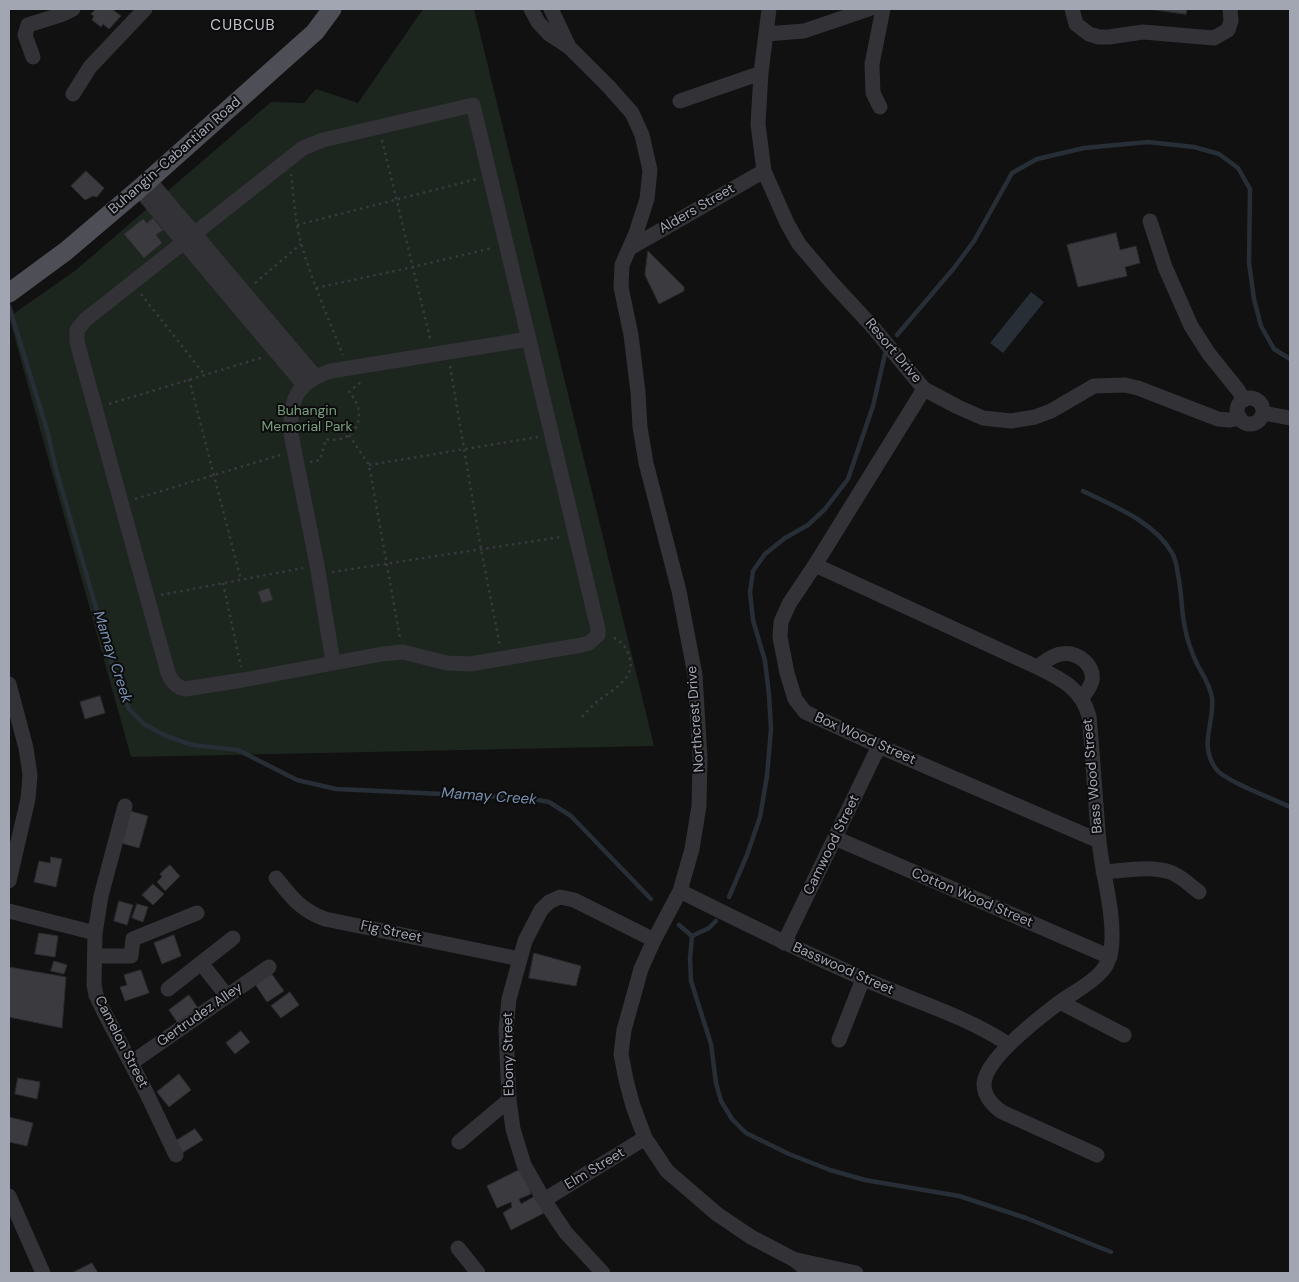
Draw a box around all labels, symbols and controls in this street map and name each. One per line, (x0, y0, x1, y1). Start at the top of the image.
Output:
district label: CUBCUB (210, 17, 276, 35)
street label: Buhangin-Cabantian Road (105, 94, 245, 218)
street label: Alders Street (656, 181, 738, 237)
street label: Resort Drive (861, 315, 925, 387)
park label: Buhangin Memorial Park (261, 403, 353, 436)
water label: Mamay Creek (89, 609, 135, 705)
street label: Northcrest Drive (684, 665, 708, 773)
street label: Box Wood Street (812, 709, 918, 769)
street label: Bass Wood Street (1080, 718, 1106, 834)
water label: Mamay Creek (441, 785, 537, 809)
street label: Camwood Street (800, 792, 864, 898)
street label: Cotton Wood Street (909, 865, 1035, 931)
street label: Fig Street (359, 917, 423, 947)
street label: Basswood Street (790, 939, 896, 999)
street label: Gertrudez Alley (154, 979, 246, 1051)
street label: Camelon Street (91, 993, 151, 1091)
street label: Ebony Street (500, 1012, 518, 1096)
street label: Elm Street (562, 1145, 628, 1193)

